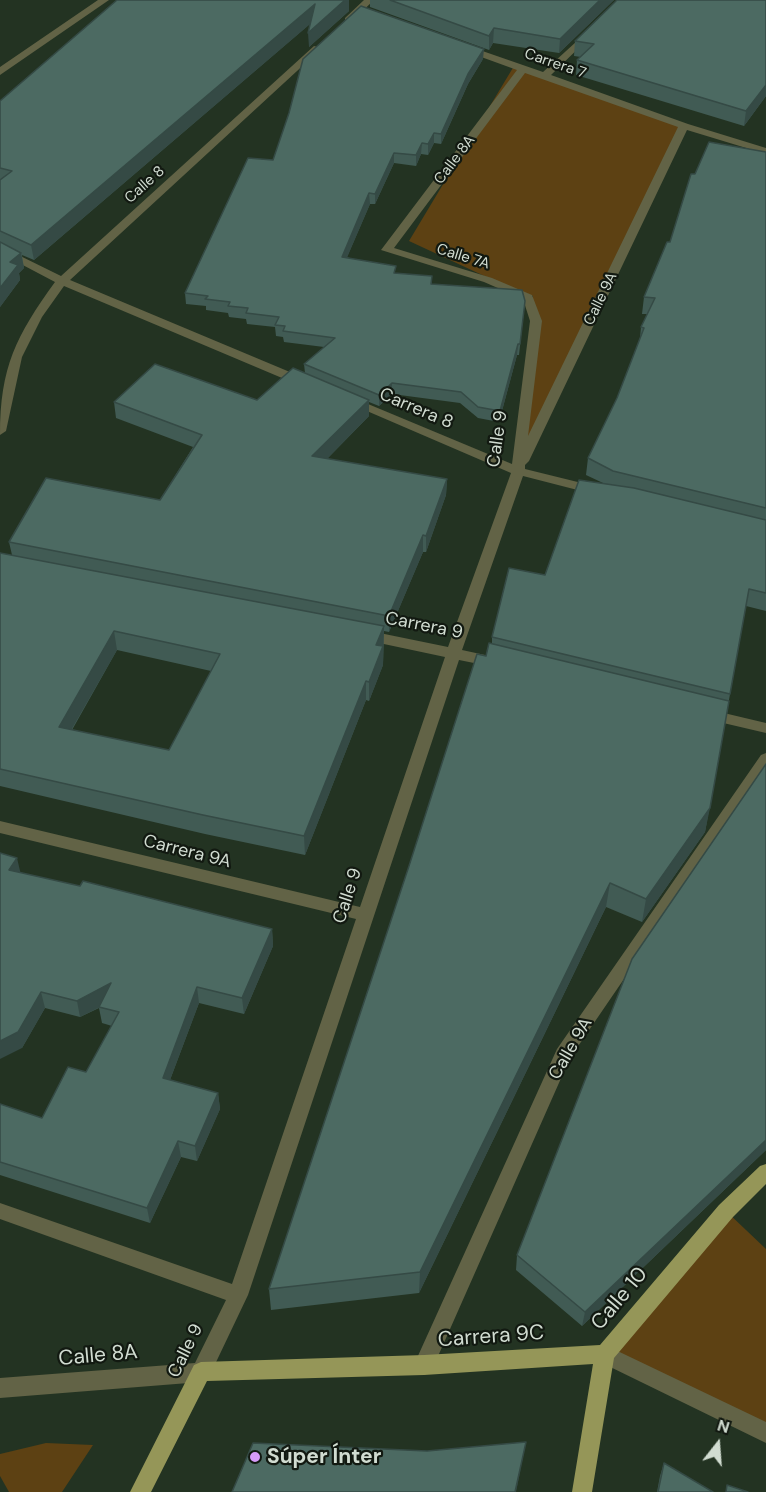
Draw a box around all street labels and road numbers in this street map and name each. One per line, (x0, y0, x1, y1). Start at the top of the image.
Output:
street label: Carrera 7 (522, 45, 588, 83)
street label: Calle 8A (431, 132, 479, 188)
street label: Calle 8 (121, 163, 169, 207)
street label: Calle 7A (434, 240, 492, 274)
street label: Calle 9A (580, 270, 622, 328)
street label: Carrera 8 (376, 384, 456, 434)
street label: Calle 9 (483, 409, 513, 469)
street label: Carrera 9 (383, 608, 465, 644)
street label: Carrera 9A (141, 831, 233, 873)
street label: Calle 9 (329, 866, 367, 926)
street label: Calle 9A (545, 1014, 597, 1084)
street label: Calle 10 (586, 1262, 654, 1336)
street label: Calle 9 (164, 1321, 208, 1381)
street label: Carrera 9C (437, 1321, 545, 1353)
street label: Calle 8A (57, 1340, 139, 1372)

